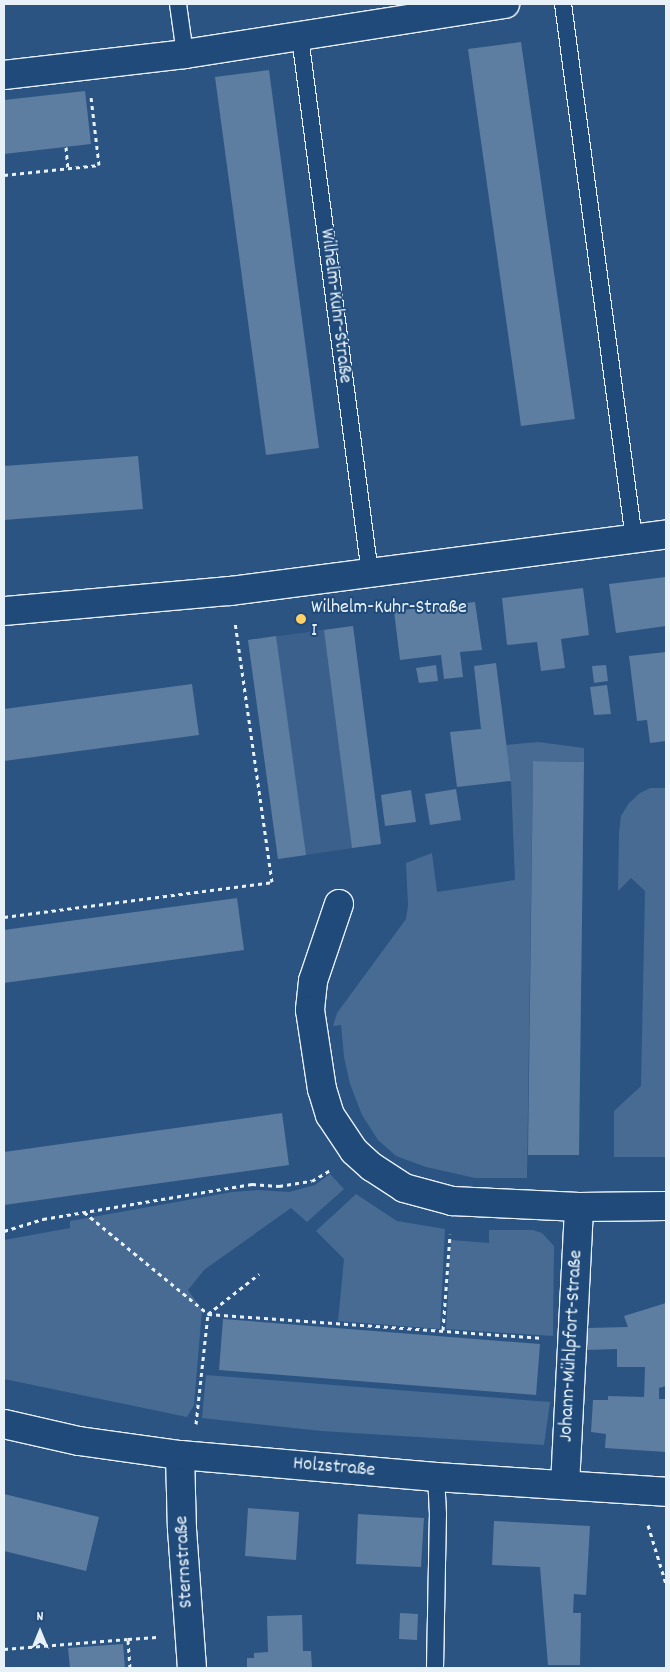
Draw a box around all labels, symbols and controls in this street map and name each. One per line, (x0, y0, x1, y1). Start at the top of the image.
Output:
street label: Wilhelm-Kuhr-Straße (314, 227, 356, 385)
place label: Wilhelm-Kuhr-Straße I (311, 596, 467, 643)
marker: Wilhelm-Kuhr-Straße I (295, 613, 307, 625)
street label: Johann-Mühlpfort-Straße (555, 1249, 589, 1443)
street label: Holzstraße (292, 1452, 376, 1484)
street label: Sternstraße (171, 1515, 199, 1609)
north arrow (15, 1607, 65, 1657)
text: N (37, 1607, 43, 1627)

